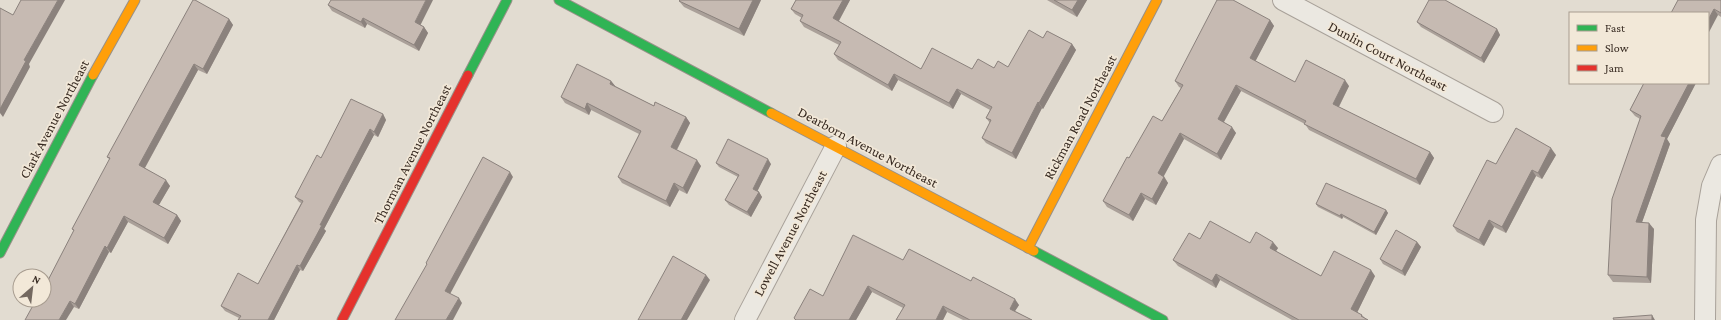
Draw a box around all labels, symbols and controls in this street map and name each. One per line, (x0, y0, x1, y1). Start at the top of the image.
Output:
legend (1569, 12, 1709, 84)
street label: Dunlin Court Northeast (1326, 18, 1451, 94)
text: Fast (1605, 21, 1626, 35)
text: Slow (1605, 41, 1629, 55)
street label: Rickman Road Northeast (1040, 52, 1120, 182)
street label: Clark Avenue Northeast (16, 56, 92, 181)
text: Jam (1604, 61, 1624, 75)
street label: Thorman Avenue Northeast (370, 81, 454, 227)
street label: Dearborn Avenue Northeast (795, 103, 941, 191)
street label: Lowell Avenue Northeast (750, 167, 830, 299)
north arrow (12, 268, 52, 308)
text: N (31, 272, 43, 286)

